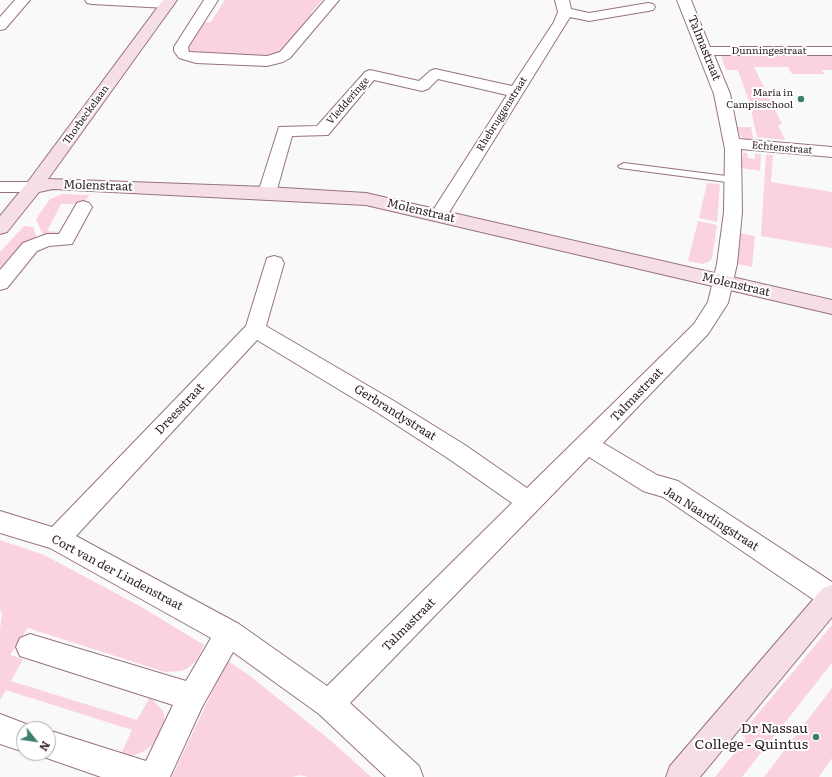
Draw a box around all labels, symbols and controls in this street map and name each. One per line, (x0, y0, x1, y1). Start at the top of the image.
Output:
street label: Talmastraat (684, 13, 724, 83)
street label: Dunningestraat (732, 45, 806, 57)
street label: Rhebruggenstraat (474, 74, 530, 154)
street label: Vledderinge (324, 75, 372, 127)
street label: Thorbeckelaan (60, 83, 112, 147)
place label: Maria in Campisschool (726, 87, 793, 110)
marker: Maria in Campisschool (796, 94, 806, 104)
street label: Echtenstraat (751, 139, 813, 157)
street label: Molenstraat (63, 178, 133, 194)
street label: Molenstraat (386, 196, 456, 226)
street label: Molenstraat (701, 270, 771, 300)
street label: Talmastraat (608, 365, 666, 425)
street label: Dreesstraat (152, 380, 208, 438)
street label: Gerbrandystraat (351, 382, 439, 444)
street label: Jan Naardingstraat (661, 484, 761, 554)
street label: Cort van der Lindenstraat (49, 532, 185, 614)
street label: Talmastraat (379, 595, 439, 655)
north arrow (16, 721, 56, 761)
place label: Dr Nassau College - Quintus (695, 721, 808, 754)
marker: Dr Nassau College - Quintus (811, 732, 821, 742)
text: N (36, 738, 55, 754)

